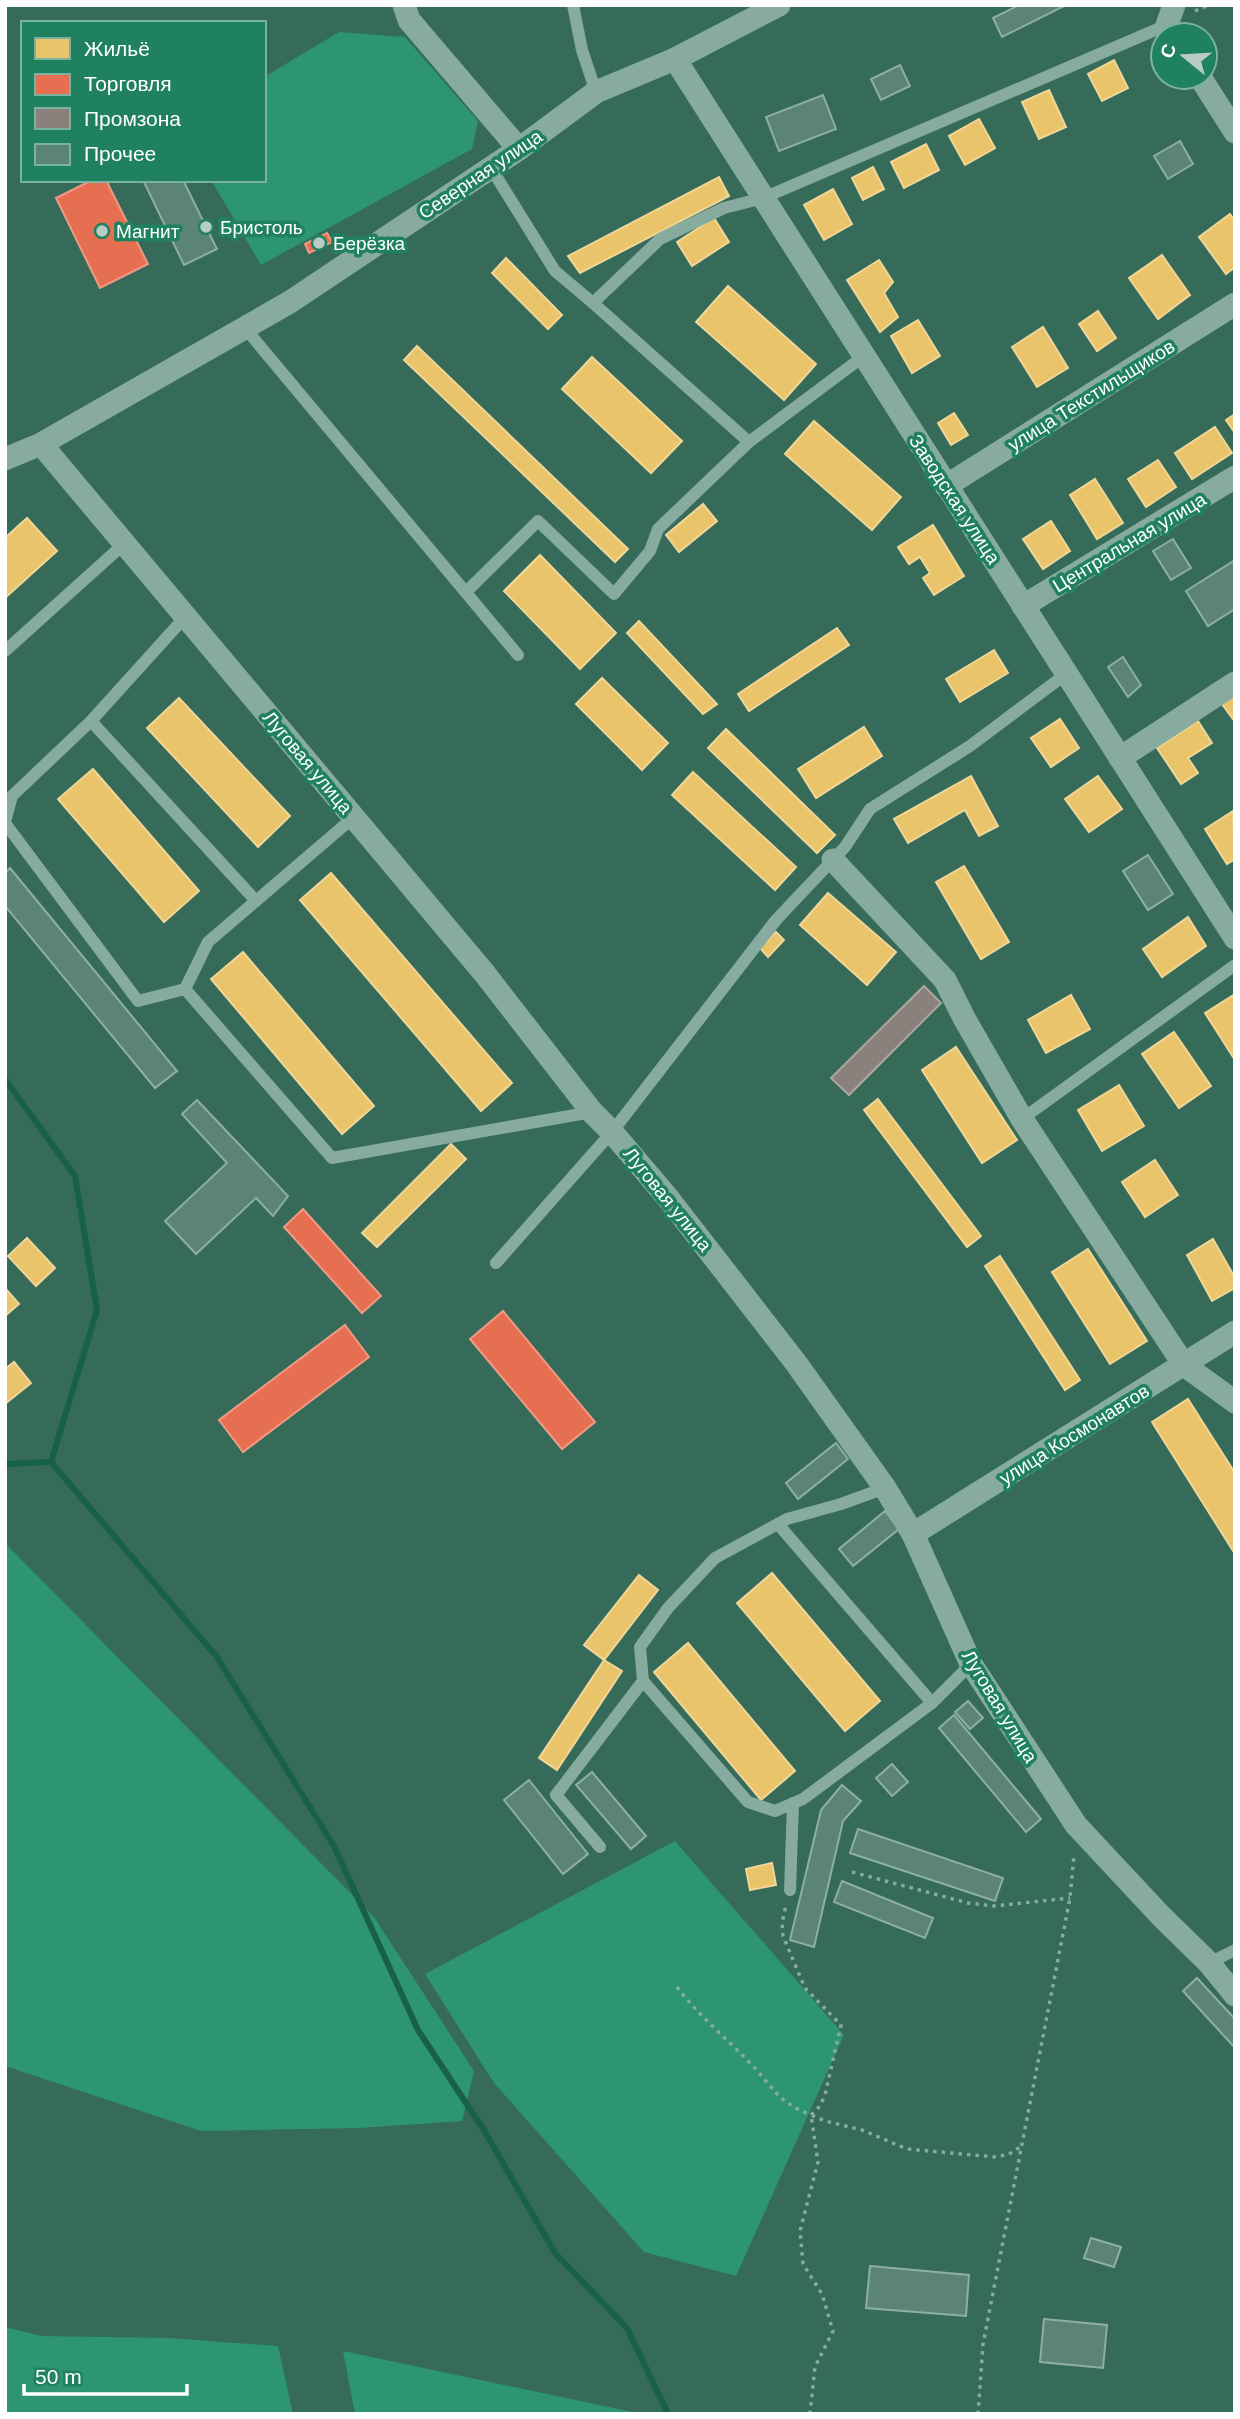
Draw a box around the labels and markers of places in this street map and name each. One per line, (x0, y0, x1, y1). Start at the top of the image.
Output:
place label: Бристоль (220, 217, 303, 238)
marker: Бристоль (198, 219, 214, 235)
place label: Магнит (116, 221, 180, 242)
marker: Магнит (94, 223, 110, 239)
place label: Берёзка (333, 233, 406, 254)
marker: Берёзка (311, 235, 327, 251)

